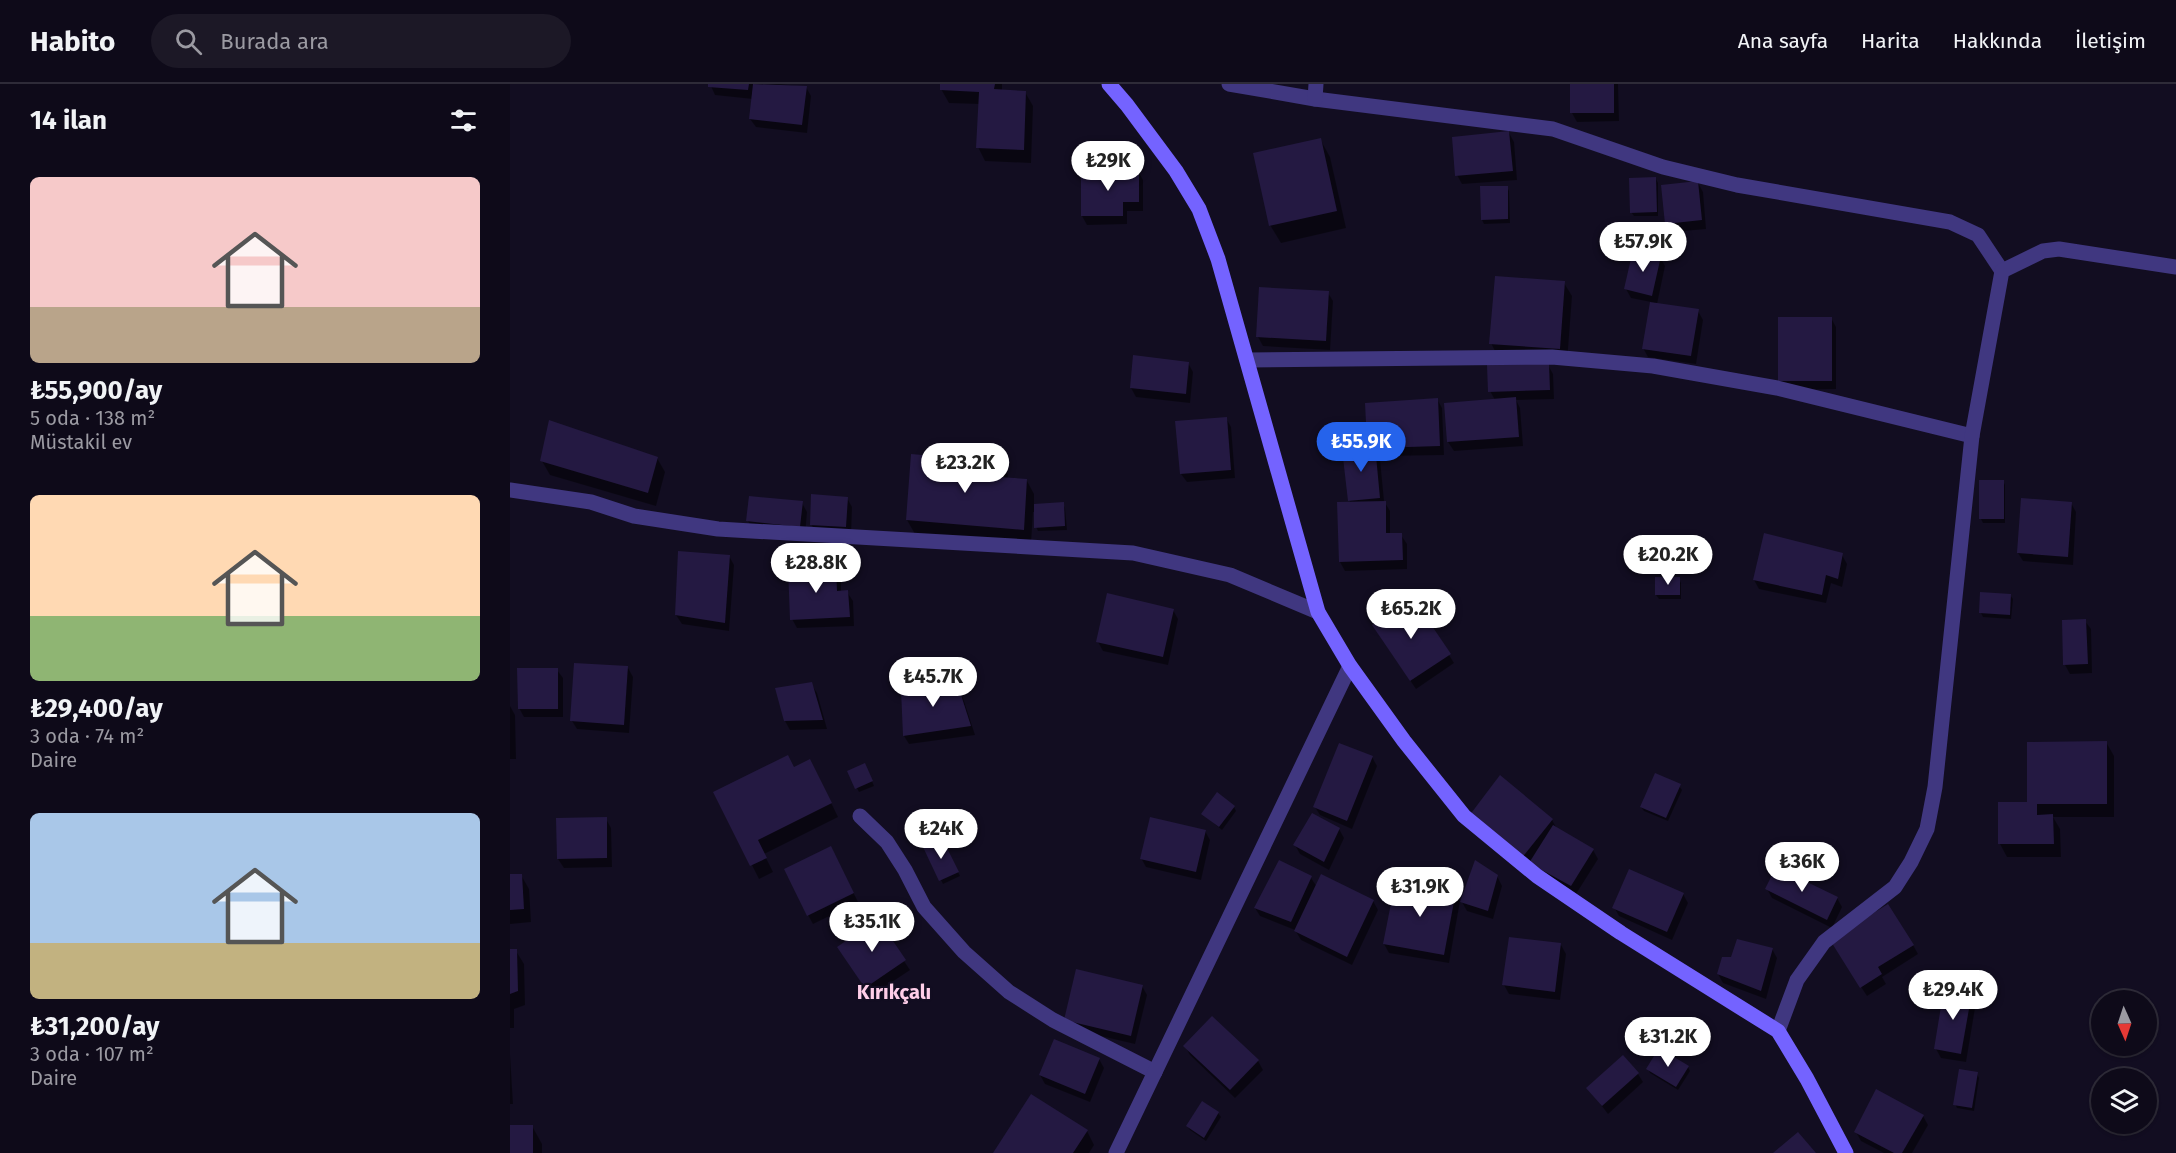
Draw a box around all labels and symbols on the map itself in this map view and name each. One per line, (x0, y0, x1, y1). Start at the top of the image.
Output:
pin: ₺29K (1072, 141, 1144, 192)
pin: ₺57.9K (1594, 222, 1692, 273)
pin: ₺55.9K (1312, 422, 1410, 473)
pin: ₺23.2K (916, 443, 1014, 494)
pin: ₺20.2K (1619, 535, 1717, 586)
pin: ₺28.8K (767, 543, 865, 594)
pin: ₺65.2K (1362, 589, 1460, 640)
pin: ₺45.7K (884, 657, 982, 708)
pin: ₺24K (905, 809, 977, 860)
pin: ₺36K (1766, 842, 1838, 893)
pin: ₺31.9K (1371, 867, 1469, 918)
pin: ₺35.1K (823, 902, 921, 953)
pin: ₺29.4K (1904, 970, 2002, 1021)
district label: Kırıkçalı (857, 980, 931, 1004)
north arrow (2091, 990, 2157, 1056)
pin: ₺31.2K (1619, 1017, 1717, 1068)

